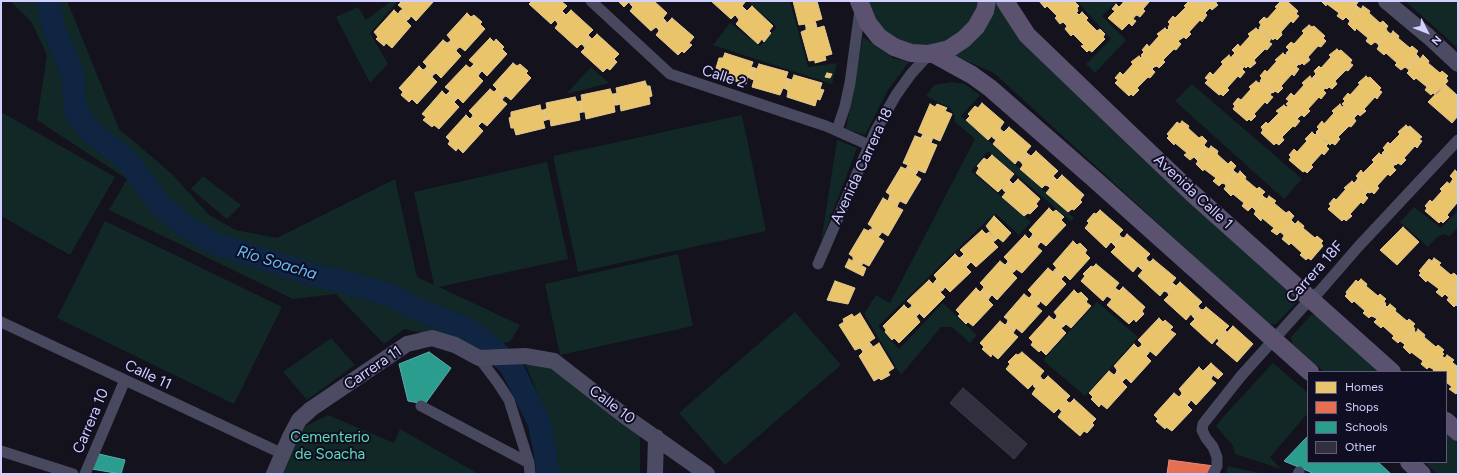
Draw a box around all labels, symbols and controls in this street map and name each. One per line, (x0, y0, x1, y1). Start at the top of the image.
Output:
north arrow (1407, 12, 1447, 52)
text: N (1429, 33, 1444, 48)
street label: Calle 2 (700, 61, 748, 93)
street label: Avenida Carrera 18 (827, 105, 897, 227)
street label: Avenida Calle 1 (1150, 151, 1236, 233)
street label: Carrera 18F (1283, 237, 1347, 307)
water label: Río Soacha (235, 242, 319, 284)
street label: Carrera 11 (341, 342, 405, 394)
street label: Calle 11 (122, 356, 174, 394)
legend (1307, 371, 1447, 463)
text: Homes (1345, 380, 1383, 394)
street label: Calle 10 (586, 382, 638, 428)
street label: Carrera 10 (69, 386, 113, 456)
text: Shops (1345, 400, 1379, 414)
text: Schools (1345, 420, 1388, 434)
park label: Cementerio de Soacha (290, 429, 370, 464)
text: Other (1345, 440, 1376, 454)

